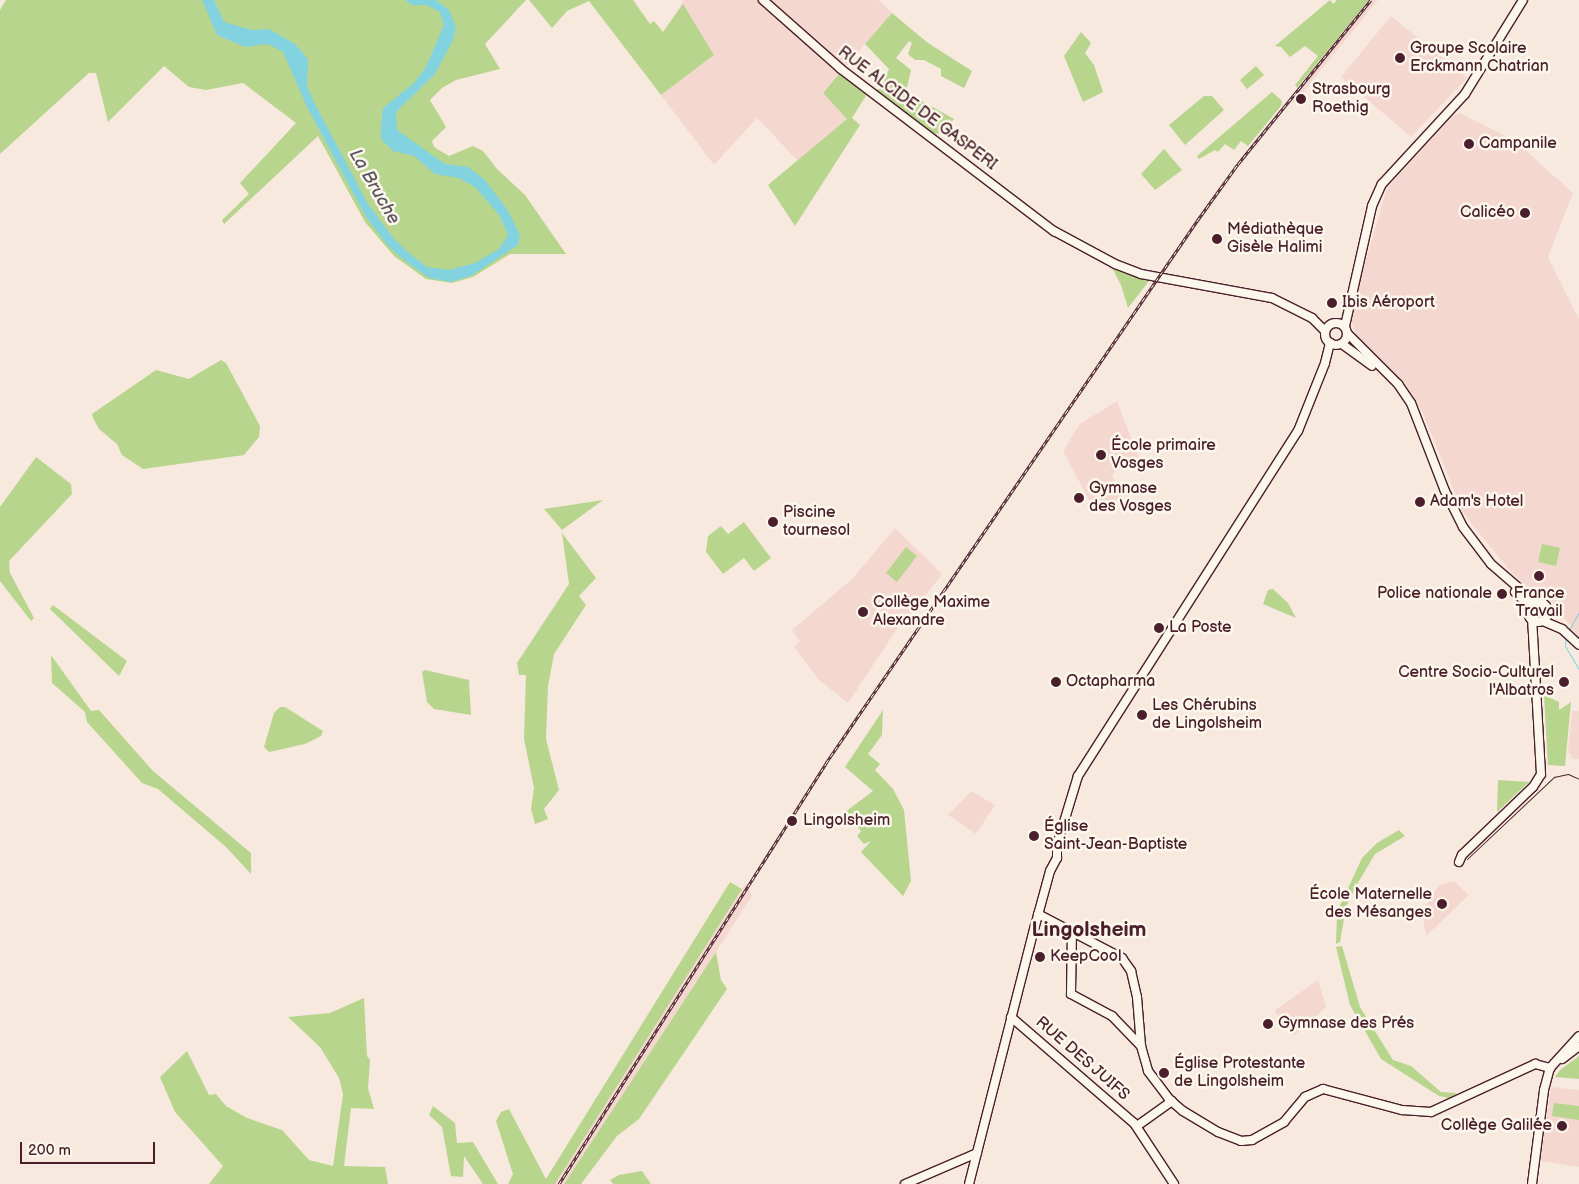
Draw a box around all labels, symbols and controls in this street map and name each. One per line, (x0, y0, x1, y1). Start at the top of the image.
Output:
place label: Groupe Scolaire Erckmann Chatrian (1410, 39, 1549, 77)
street label: RUE ALCIDE DE GASPERI (834, 43, 1000, 175)
marker: Groupe Scolaire Erckmann Chatrian (1394, 52, 1406, 64)
place label: Strasbourg Roethig (1312, 80, 1391, 118)
marker: Strasbourg Roethig (1294, 92, 1308, 106)
place label: Campanile (1479, 134, 1557, 154)
marker: Campanile (1463, 138, 1475, 150)
water label: La Bruche (344, 146, 404, 228)
place label: Calicéo (1460, 203, 1515, 223)
marker: Calicéo (1519, 207, 1531, 219)
place label: Médiathèque Gisèle Halimi (1227, 220, 1324, 258)
marker: Médiathèque Gisèle Halimi (1211, 233, 1223, 245)
place label: Ibis Aéroport (1342, 293, 1435, 313)
marker: Ibis Aéroport (1326, 297, 1338, 309)
place label: École primaire Vosges (1111, 436, 1216, 474)
marker: École primaire Vosges (1095, 449, 1107, 461)
place label: Gymnase des Vosges (1089, 479, 1172, 517)
marker: Gymnase des Vosges (1073, 492, 1085, 504)
place label: Adam's Hotel (1430, 492, 1523, 512)
marker: Adam's Hotel (1414, 496, 1426, 508)
place label: Piscine tournesol (783, 503, 850, 541)
marker: Piscine tournesol (767, 516, 779, 528)
marker: France Travail (1533, 570, 1545, 582)
place label: Police nationale (1377, 584, 1492, 604)
place label: France Travail (1513, 584, 1565, 622)
marker: Police nationale (1496, 588, 1508, 600)
place label: Collège Maxime Alexandre (873, 593, 990, 631)
marker: Collège Maxime Alexandre (857, 606, 869, 618)
place label: La Poste (1169, 618, 1231, 638)
marker: La Poste (1153, 622, 1165, 634)
place label: Centre Socio-Culturel l'Albatros (1398, 663, 1554, 701)
place label: Octapharma (1066, 672, 1155, 692)
marker: Octapharma (1050, 676, 1062, 688)
marker: Centre Socio-Culturel l'Albatros (1558, 676, 1570, 688)
place label: Les Chérubins de Lingolsheim (1152, 696, 1262, 734)
marker: Les Chérubins de Lingolsheim (1136, 709, 1148, 721)
place label: Lingolsheim (803, 811, 890, 831)
marker: Lingolsheim (785, 814, 799, 828)
place label: Église Saint-Jean-Baptiste (1044, 817, 1187, 855)
marker: Église Saint-Jean-Baptiste (1028, 830, 1040, 842)
place label: École Maternelle des Mésanges (1309, 885, 1432, 923)
marker: École Maternelle des Mésanges (1436, 898, 1448, 910)
district label: Lingolsheim (1031, 917, 1147, 943)
place label: KeepCool (1050, 947, 1122, 967)
marker: KeepCool (1034, 951, 1046, 963)
street label: RUE DES JUIFS (1031, 1013, 1133, 1105)
place label: Gymnase des Prés (1278, 1014, 1414, 1034)
marker: Gymnase des Prés (1262, 1018, 1274, 1030)
place label: Église Protestante de Lingolsheim (1174, 1054, 1305, 1092)
marker: Église Protestante de Lingolsheim (1158, 1067, 1170, 1079)
place label: Collège Galilée (1441, 1116, 1552, 1136)
marker: Collège Galilée (1556, 1120, 1568, 1132)
scale bar (22, 1132, 158, 1164)
text: 200 m (28, 1141, 71, 1160)

